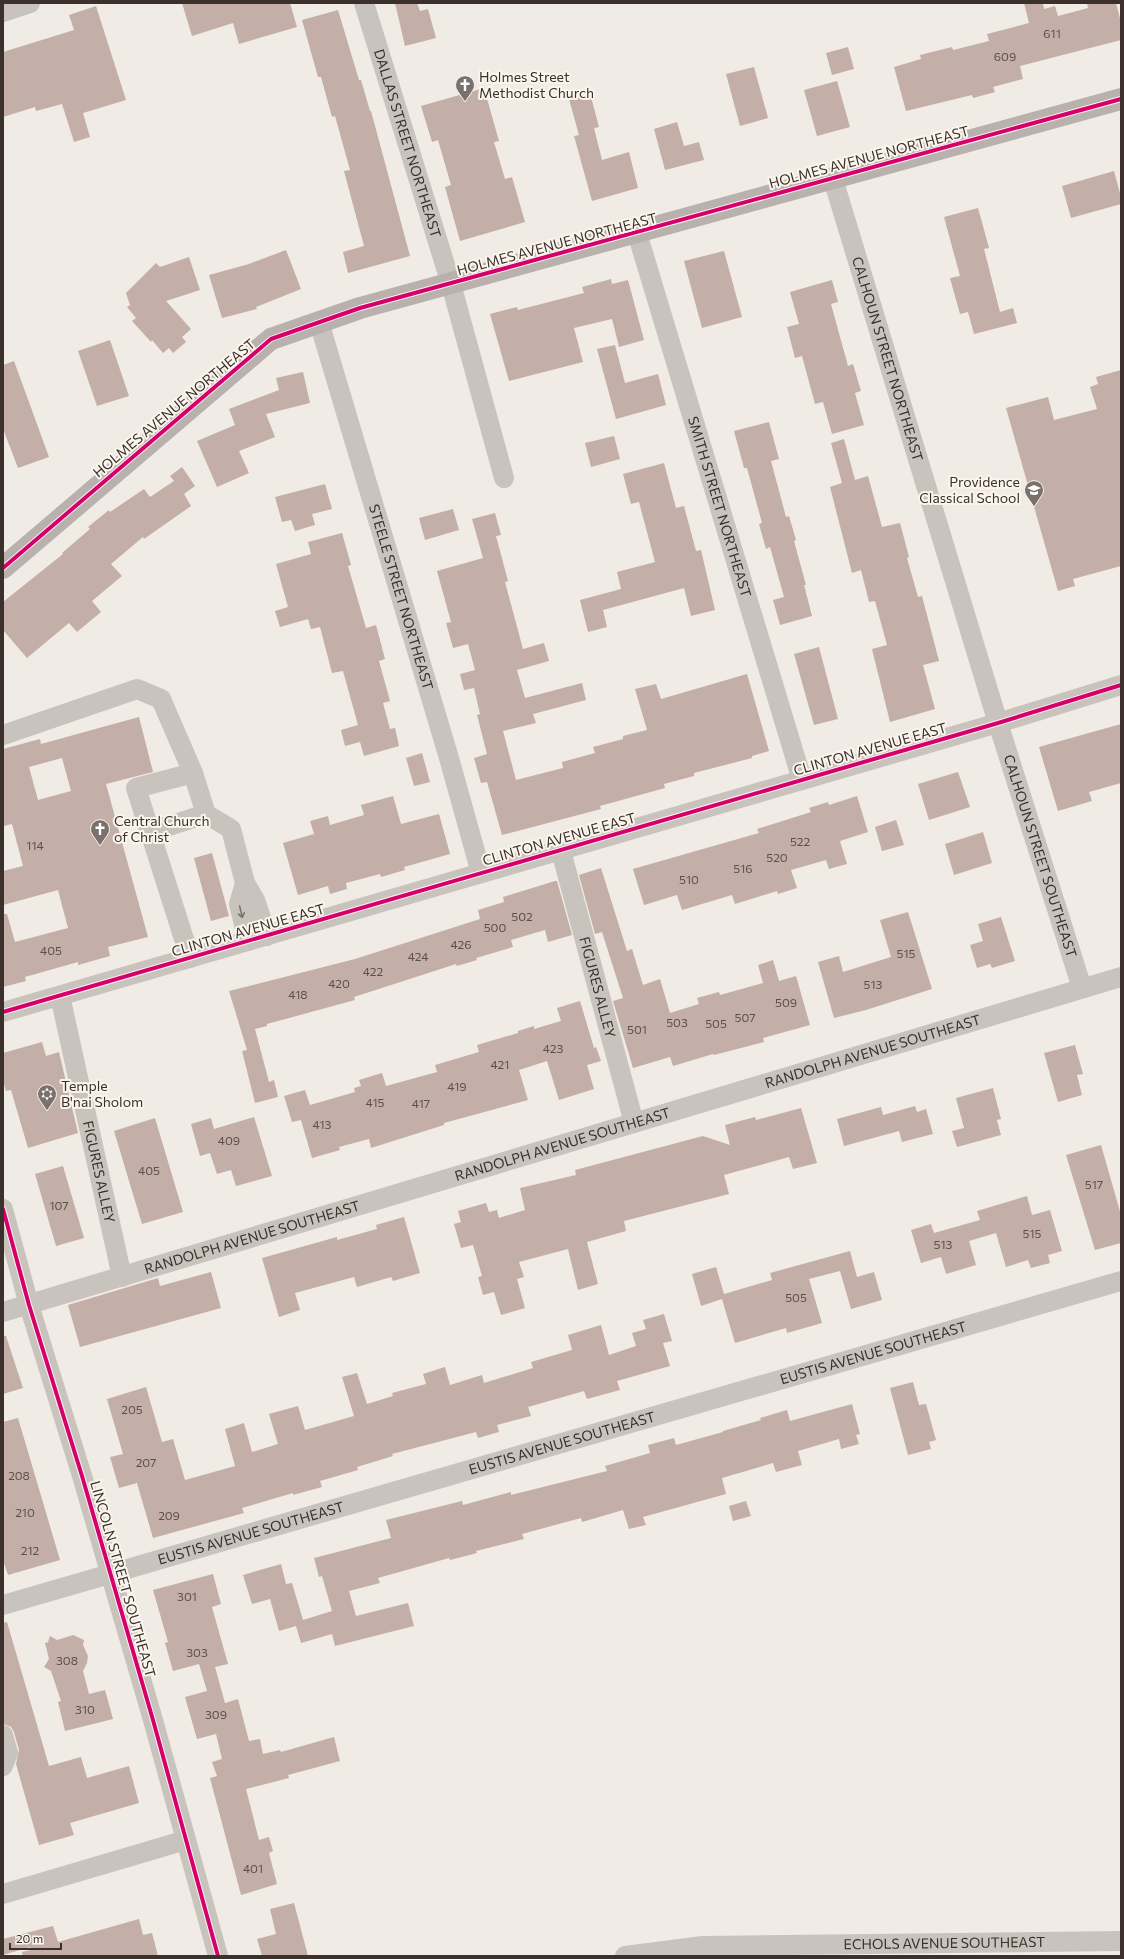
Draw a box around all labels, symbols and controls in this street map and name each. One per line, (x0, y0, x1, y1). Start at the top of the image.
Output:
house number: 611 (1043, 26, 1061, 40)
street label: DALLAS STREET NORTHEAST (371, 47, 445, 240)
house number: 609 (994, 49, 1016, 63)
place label: Holmes Street Methodist Church (479, 68, 594, 101)
church icon: Holmes Street Methodist Church (454, 74, 476, 102)
street label: HOLMES AVENUE NORTHEAST (767, 122, 971, 191)
street label: HOLMES AVENUE NORTHEAST (455, 209, 659, 278)
street label: CALHOUN STREET NORTHEAST (849, 254, 927, 463)
street label: HOLMES AVENUE NORTHEAST (89, 335, 258, 480)
street label: SMITH STREET NORTHEAST (685, 414, 755, 599)
place label: Providence Classical School (919, 473, 1020, 506)
school or university icon: Providence Classical School (1023, 479, 1045, 507)
street label: STEELE STREET NORTHEAST (366, 502, 437, 692)
street label: CLINTON AVENUE EAST (791, 718, 948, 779)
street label: CALHOUN STREET SOUTHEAST (1001, 752, 1081, 959)
street label: CLINTON AVENUE EAST (480, 808, 637, 869)
place label: Central Church of Christ (114, 812, 209, 845)
church icon: Central Church of Christ (89, 818, 111, 846)
house number: 522 (790, 834, 810, 848)
house number: 114 (26, 838, 44, 852)
house number: 520 (766, 850, 788, 864)
house number: 516 (733, 861, 753, 875)
house number: 510 (679, 872, 699, 886)
street label: CLINTON AVENUE EAST (169, 899, 326, 960)
one-way arrow (237, 905, 245, 918)
house number: 502 (511, 909, 533, 923)
house number: 500 (484, 920, 506, 934)
street label: FIGURES ALLEY (576, 935, 620, 1040)
house number: 426 (451, 937, 471, 951)
house number: 405 (40, 943, 62, 957)
house number: 515 (897, 946, 916, 960)
house number: 424 (408, 949, 428, 963)
house number: 422 (363, 964, 384, 978)
house number: 420 (328, 976, 350, 990)
house number: 513 (864, 977, 883, 991)
house number: 418 (288, 987, 308, 1001)
house number: 509 (775, 995, 797, 1009)
house number: 507 (734, 1010, 756, 1024)
street label: RANDOLPH AVENUE SOUTHEAST (763, 1011, 982, 1091)
house number: 503 (666, 1015, 688, 1029)
house number: 505 (705, 1016, 727, 1030)
house number: 501 (627, 1022, 647, 1036)
house number: 423 (543, 1041, 563, 1055)
house number: 421 (491, 1057, 509, 1071)
place label: Temple B'nai Sholom (61, 1077, 143, 1110)
house number: 419 (447, 1079, 467, 1093)
synagogue icon: Temple B'nai Sholom (36, 1083, 58, 1111)
house number: 415 (366, 1095, 385, 1109)
house number: 417 (412, 1096, 430, 1110)
street label: RANDOLPH AVENUE SOUTHEAST (452, 1104, 672, 1184)
house number: 413 (313, 1117, 332, 1131)
street label: FIGURES ALLEY (80, 1119, 119, 1224)
house number: 409 (218, 1133, 240, 1147)
house number: 405 (138, 1163, 160, 1177)
house number: 517 (1085, 1177, 1103, 1191)
street label: RANDOLPH AVENUE SOUTHEAST (142, 1197, 362, 1277)
house number: 107 (49, 1198, 69, 1212)
house number: 515 (1023, 1226, 1042, 1240)
house number: 513 (934, 1237, 953, 1251)
house number: 505 (785, 1290, 807, 1304)
street label: EUSTIS AVENUE SOUTHEAST (778, 1317, 968, 1387)
house number: 205 (121, 1402, 143, 1416)
street label: EUSTIS AVENUE SOUTHEAST (467, 1407, 657, 1478)
house number: 207 (136, 1455, 156, 1469)
house number: 208 (8, 1468, 30, 1482)
street label: LINCOLN STREET SOUTHEAST (87, 1479, 160, 1679)
street label: EUSTIS AVENUE SOUTHEAST (156, 1498, 346, 1568)
house number: 210 (15, 1505, 35, 1519)
house number: 209 (158, 1508, 180, 1522)
house number: 212 (21, 1543, 40, 1557)
house number: 301 (177, 1589, 197, 1603)
house number: 303 (186, 1645, 208, 1659)
house number: 308 (56, 1653, 78, 1667)
house number: 310 (75, 1702, 95, 1716)
house number: 309 (205, 1707, 227, 1721)
house number: 401 (243, 1861, 263, 1875)
scale bar (10, 1925, 61, 1951)
text: 20 m (16, 1931, 43, 1945)
street label: ECHOLS AVENUE SOUTHEAST (843, 1933, 1045, 1952)

